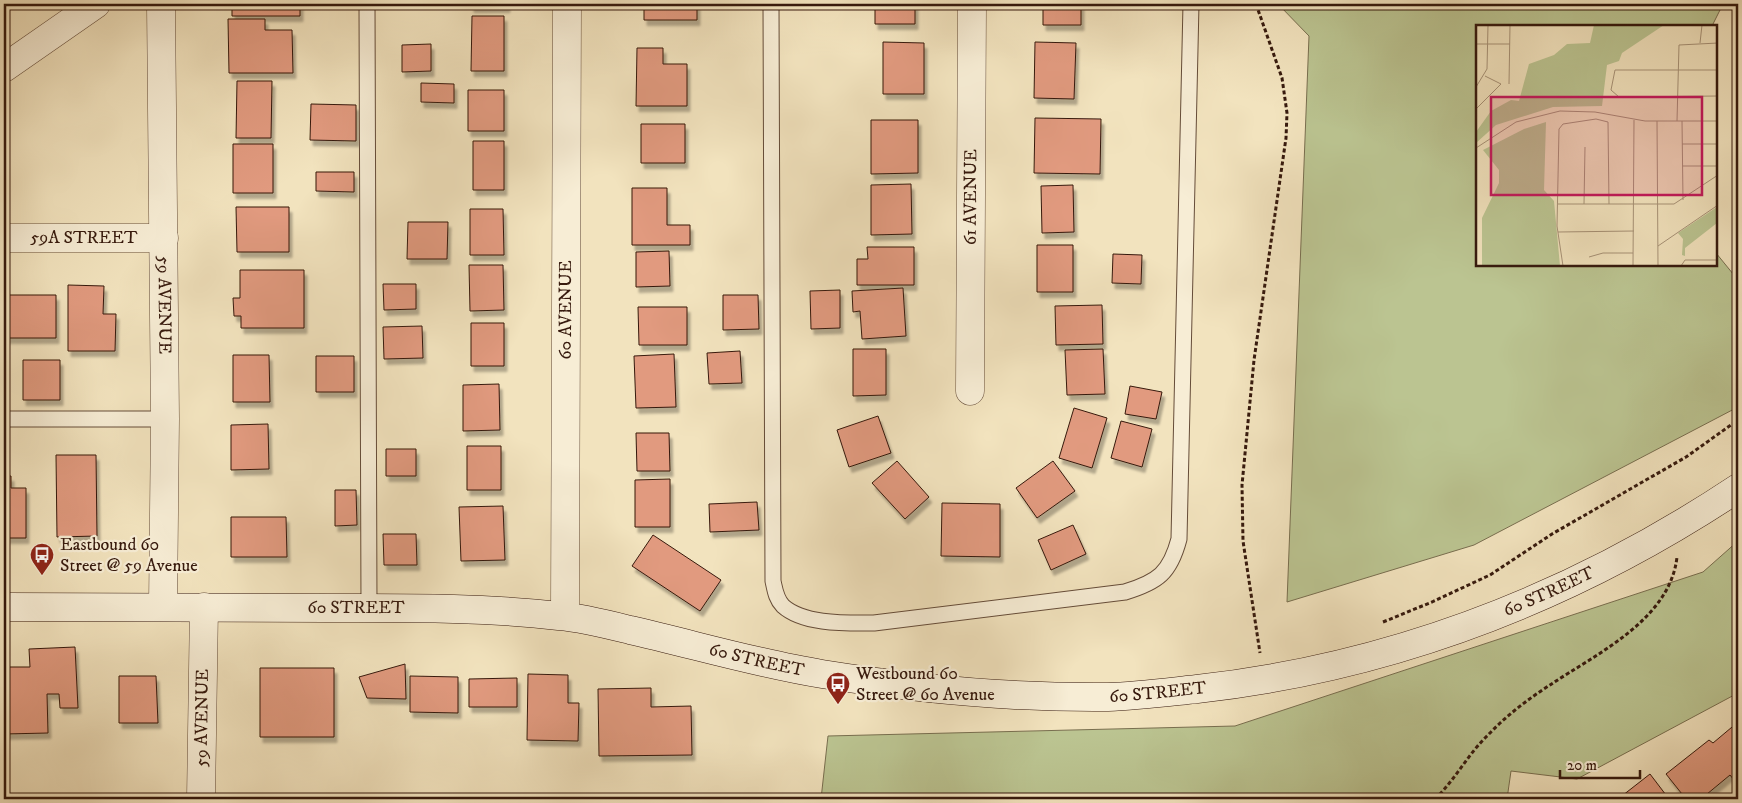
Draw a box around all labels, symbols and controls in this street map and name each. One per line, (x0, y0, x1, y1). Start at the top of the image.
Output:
inset map (1476, 25, 1717, 266)
street label: 61 AVENUE (960, 149, 982, 245)
street label: 59A STREET (30, 227, 138, 249)
street label: 59 AVENUE (152, 256, 175, 355)
street label: 60 AVENUE (555, 260, 577, 360)
place label: Eastbound 60 Street @ 59 Avenue (60, 534, 198, 577)
bus stop icon: Eastbound 60 Street @ 59 Avenue (29, 542, 55, 576)
street label: 60 STREET (1500, 562, 1598, 622)
street label: 60 STREET (307, 597, 405, 619)
street label: 60 STREET (707, 639, 807, 682)
place label: Westbound 60 Street @ 60 Avenue (855, 663, 995, 706)
street label: 59 AVENUE (190, 668, 214, 767)
bus stop icon: Westbound 60 Street @ 60 Avenue (825, 671, 851, 705)
street label: 60 STREET (1109, 677, 1208, 708)
scale bar (1560, 748, 1640, 780)
text: 20 m (1567, 756, 1597, 775)

